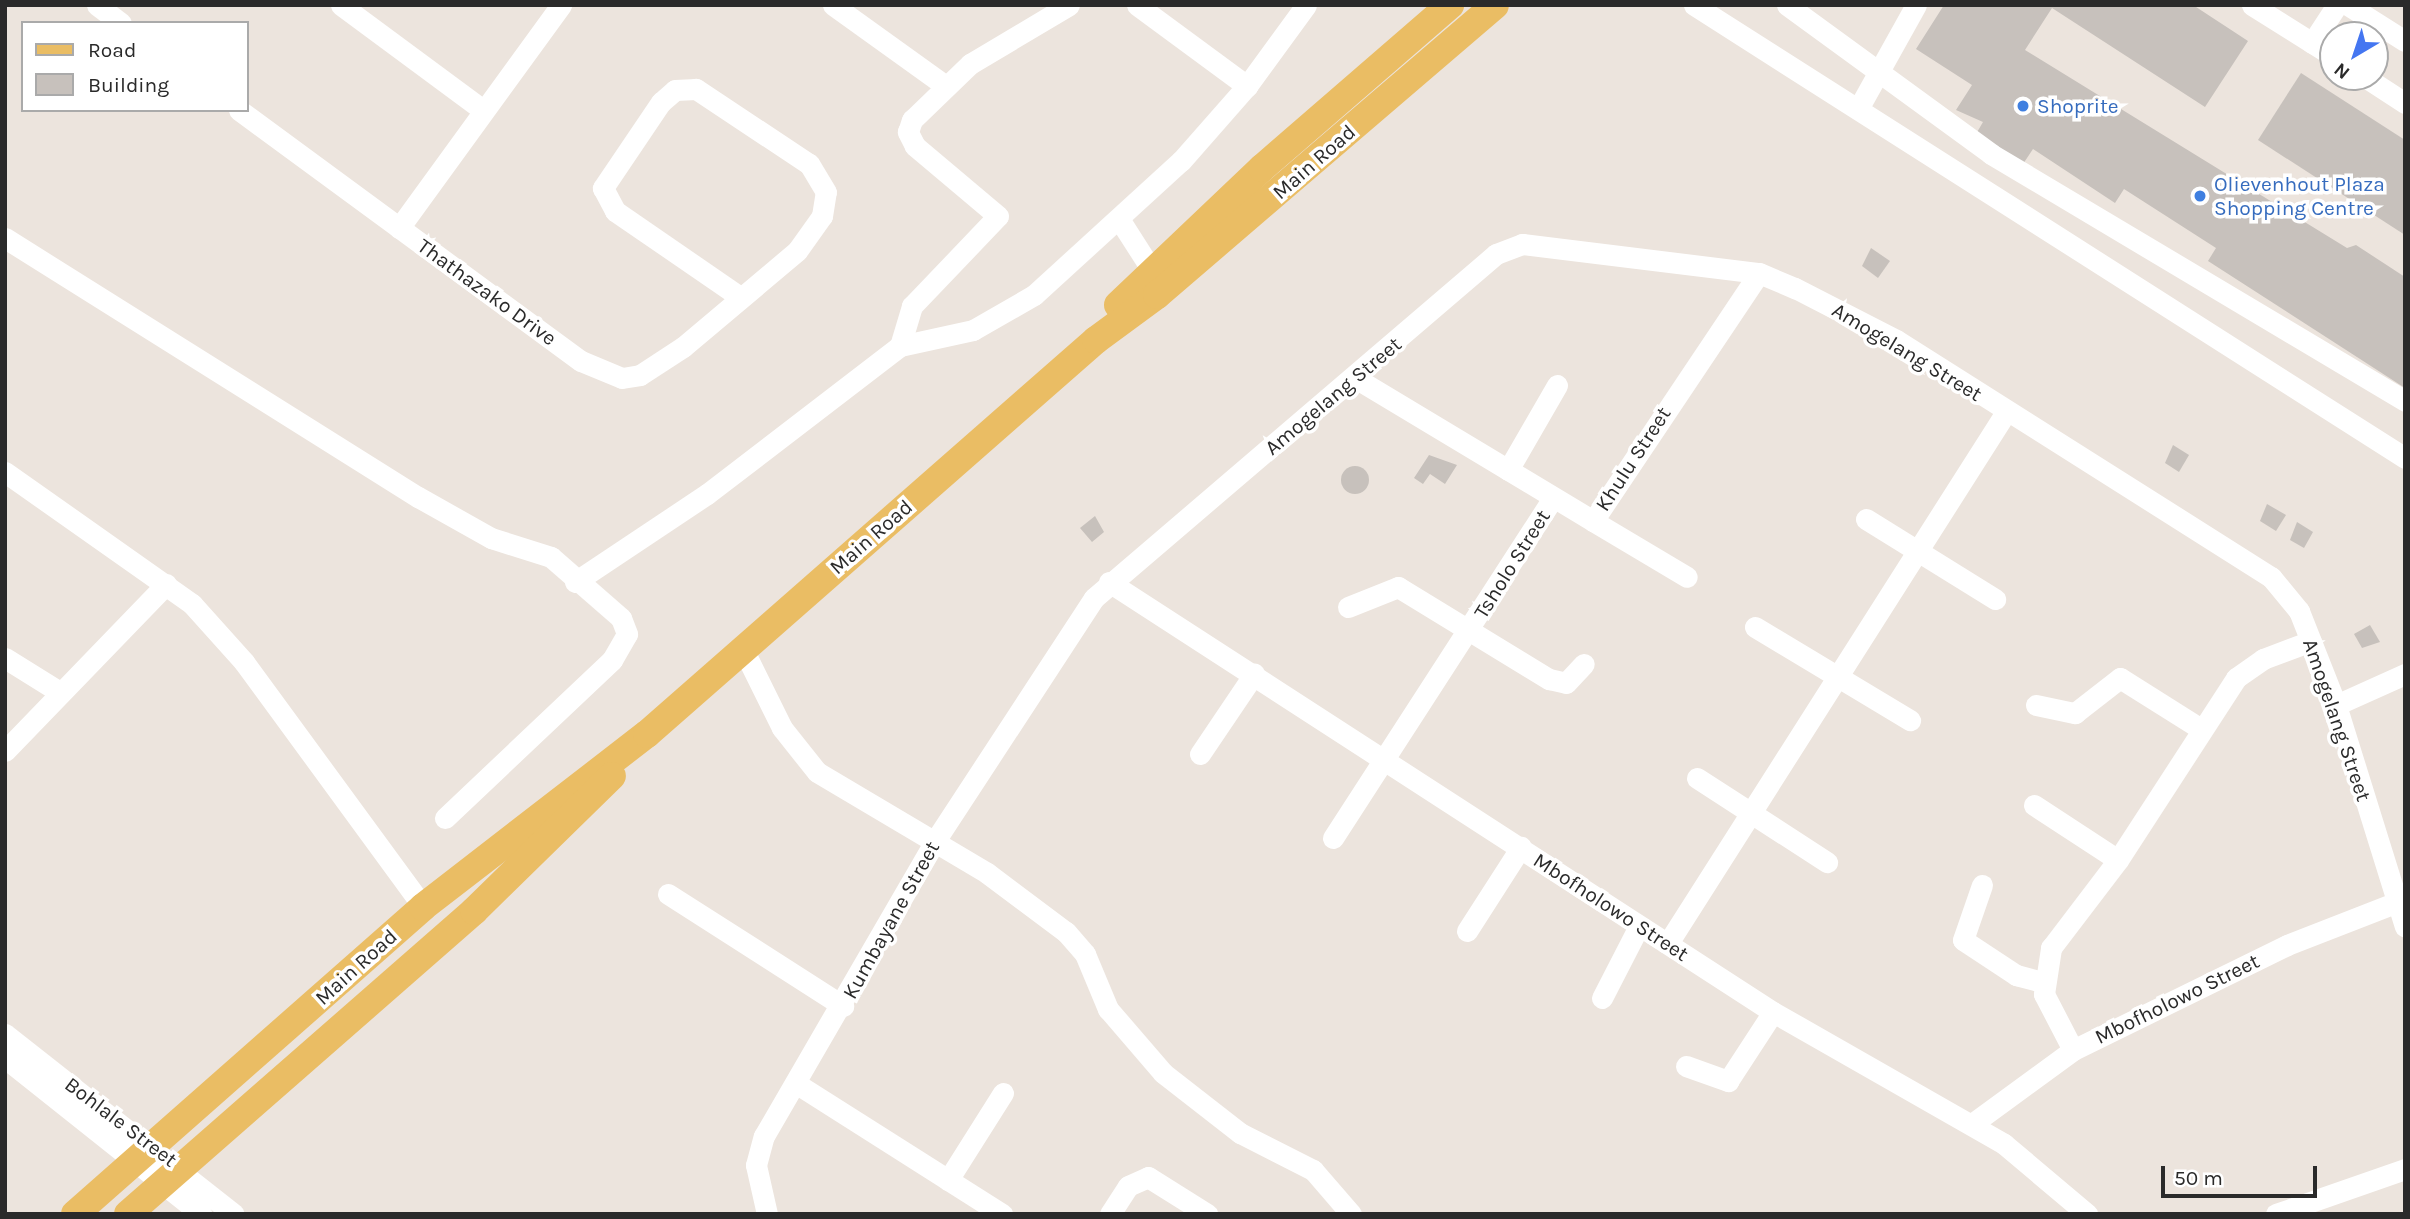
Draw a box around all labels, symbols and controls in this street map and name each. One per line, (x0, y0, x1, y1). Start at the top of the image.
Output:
legend (21, 21, 248, 112)
north arrow (2319, 21, 2389, 91)
text: Road (88, 38, 136, 62)
text: N (2330, 58, 2354, 84)
text: Building (88, 73, 169, 97)
place label: Shoprite (2037, 93, 2119, 119)
marker: Shoprite (2015, 98, 2031, 114)
street label: Main Road (1267, 119, 1361, 205)
place label: Olievenhout Plaza Shopping Centre (2214, 171, 2385, 221)
marker: Olievenhout Plaza Shopping Centre (2192, 188, 2208, 204)
street label: Thathazako Drive (413, 233, 561, 351)
street label: Amogelang Street (1827, 297, 1987, 407)
street label: Amogelang Street (1260, 332, 1406, 460)
street label: Khulu Street (1590, 402, 1676, 516)
street label: Main Road (824, 494, 918, 580)
street label: Tsholo Street (1469, 505, 1555, 623)
street label: Amogelang Street (2297, 635, 2377, 805)
street label: Kumbayane Street (837, 837, 945, 1003)
street label: Mbofholowo Street (1529, 847, 1693, 967)
street label: Main Road (310, 924, 402, 1010)
street label: Mbofholowo Street (2091, 948, 2263, 1050)
street label: Bohlale Street (60, 1072, 182, 1172)
scale bar (2165, 1152, 2321, 1196)
text: 50 m (2174, 1166, 2223, 1190)

